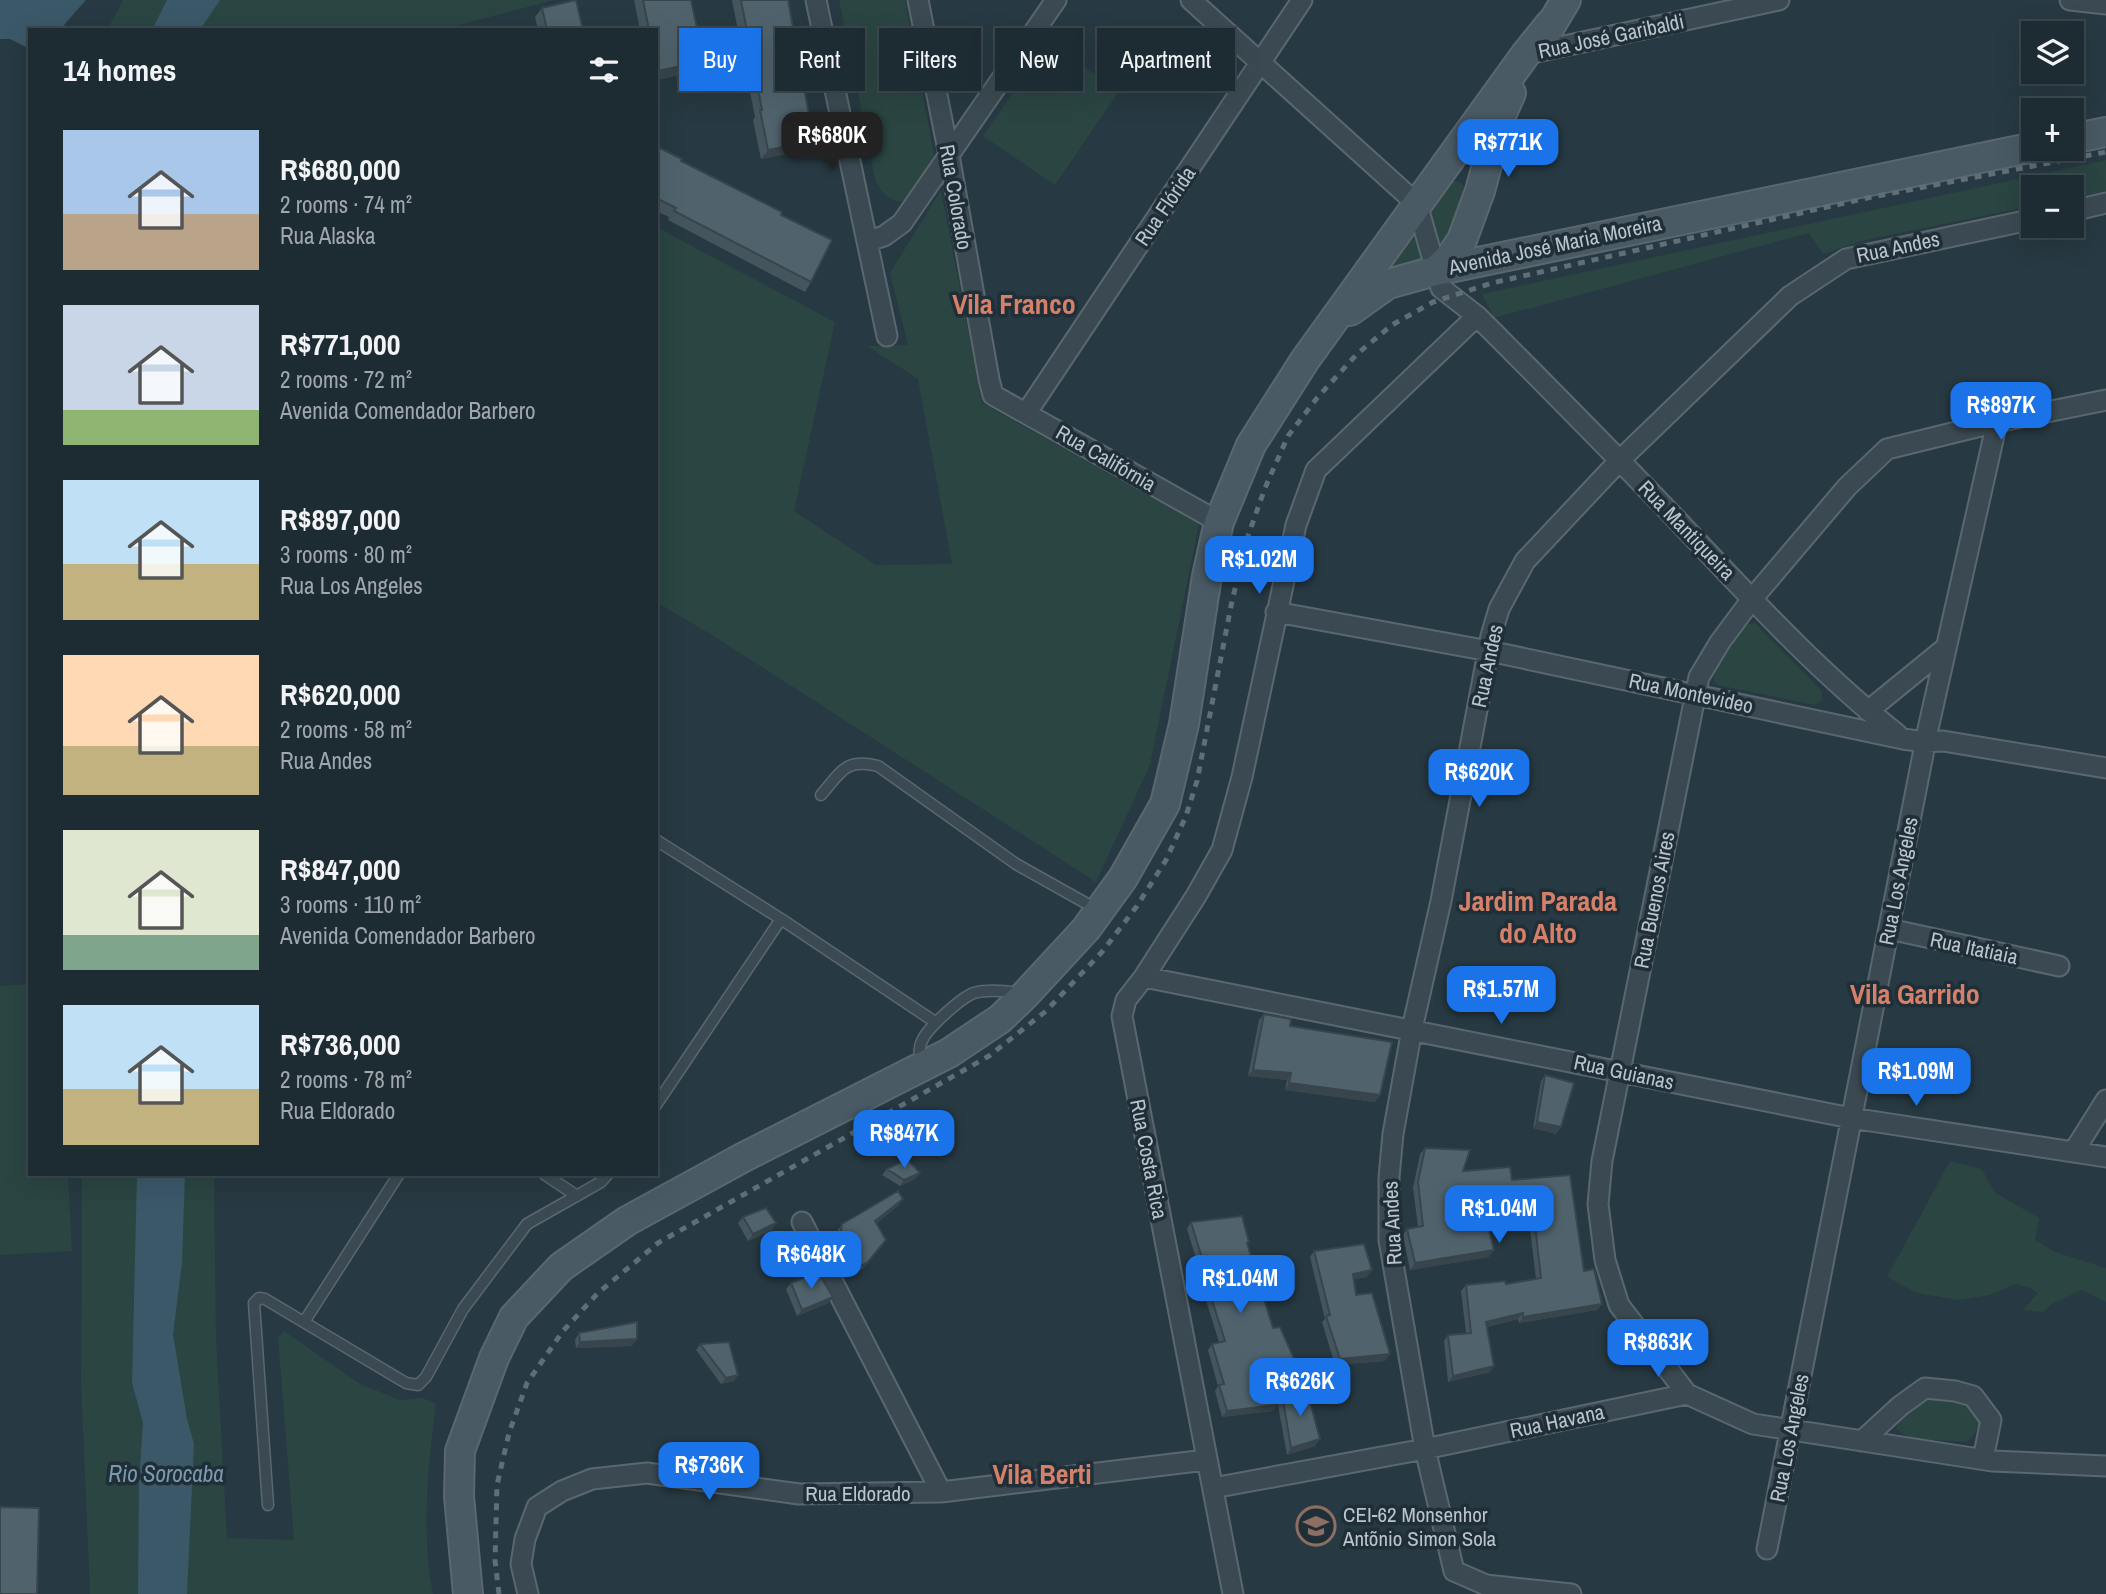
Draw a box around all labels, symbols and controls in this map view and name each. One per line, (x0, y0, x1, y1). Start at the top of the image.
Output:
street label: Rua José Garibaldi (1535, 6, 1687, 66)
map controls (2021, 21, 2084, 238)
button: layers (2021, 21, 2084, 84)
chip: Buy (679, 28, 761, 91)
chip: Rent (775, 28, 865, 91)
chip: Filters (879, 28, 981, 91)
chip: New (995, 28, 1083, 91)
chip: Apartment (1097, 28, 1235, 91)
text: 14 homes (63, 50, 177, 90)
icon: filters (585, 51, 623, 89)
button: + (2021, 98, 2084, 161)
pin: R$680K (775, 113, 889, 172)
text: R$680K (797, 119, 867, 150)
pin: R$771K (1451, 120, 1565, 179)
text: R$771K (1473, 126, 1543, 157)
street label: Rua Colorado (932, 142, 980, 252)
text: R$680,000 (280, 149, 400, 189)
icon: home (119, 158, 203, 242)
street label: Rua Flórida (1128, 160, 1202, 251)
button: − (2021, 175, 2084, 238)
text: 2 rooms · 74 m² (280, 189, 412, 220)
street label: Avenida José Maria Moreira (1445, 208, 1665, 282)
text: Rua Alaska (280, 220, 375, 251)
street label: Rua Andes (1854, 224, 1942, 270)
district label: Vila Franco (952, 285, 1076, 323)
text: R$771,000 (280, 324, 400, 364)
icon: home (119, 333, 203, 417)
text: 2 rooms · 72 m² (280, 364, 412, 395)
pin: R$897K (1944, 382, 2058, 442)
text: R$897K (1966, 389, 2036, 420)
text: Avenida Comendador Barbero (280, 395, 535, 426)
street label: Rua Califórnia (1051, 418, 1162, 499)
street label: Rua Mantiqueira (1632, 474, 1742, 587)
text: R$897,000 (280, 499, 400, 539)
icon: home (119, 508, 203, 592)
pin: R$1.02M (1194, 536, 1324, 596)
text: 3 rooms · 80 m² (280, 539, 412, 570)
text: R$1.02M (1221, 543, 1297, 574)
text: Rua Los Angeles (280, 570, 423, 601)
street label: Rua Andes (1464, 622, 1510, 710)
street label: Rua Montevideo (1626, 666, 1756, 720)
text: R$620,000 (280, 674, 400, 714)
icon: home (119, 683, 203, 767)
text: 2 rooms · 58 m² (280, 714, 412, 745)
text: Rua Andes (280, 745, 372, 776)
pin: R$620K (1422, 750, 1536, 809)
text: R$620K (1444, 756, 1514, 787)
street label: Rua Los Angeles (1871, 814, 1925, 948)
street label: Rua Buenos Aires (1627, 829, 1681, 971)
text: R$847,000 (280, 849, 400, 889)
icon: home (119, 858, 203, 942)
district label: Jardim Parada do Alto (1459, 882, 1617, 952)
text: 3 rooms · 110 m² (280, 889, 421, 920)
text: Avenida Comendador Barbero (280, 920, 535, 951)
street label: Rua Itatiaia (1927, 925, 2021, 972)
pin: R$1.57M (1436, 967, 1566, 1026)
text: R$1.57M (1463, 973, 1539, 1004)
district label: Vila Garrido (1850, 975, 1980, 1013)
text: R$736,000 (280, 1024, 400, 1064)
icon: home (119, 1033, 203, 1117)
street label: Rua Guianas (1571, 1047, 1677, 1097)
pin: R$1.09M (1851, 1048, 1981, 1108)
text: R$1.09M (1878, 1055, 1954, 1086)
text: 2 rooms · 78 m² (280, 1064, 412, 1095)
text: Rua Eldorado (280, 1095, 395, 1126)
street label: Rua Costa Rica (1123, 1097, 1175, 1222)
pin: R$847K (847, 1110, 961, 1170)
text: R$847K (869, 1117, 939, 1148)
street label: Rua Andes (1375, 1180, 1409, 1266)
pin: R$1.04M (1434, 1186, 1564, 1245)
text: R$1.04M (1461, 1192, 1537, 1223)
pin: R$648K (754, 1232, 868, 1291)
text: R$648K (776, 1238, 846, 1269)
pin: R$1.04M (1175, 1256, 1305, 1315)
text: R$1.04M (1202, 1262, 1278, 1293)
pin: R$863K (1601, 1320, 1715, 1379)
text: R$863K (1623, 1326, 1693, 1357)
pin: R$626K (1243, 1358, 1357, 1418)
text: R$626K (1265, 1365, 1335, 1396)
street label: Rua Los Angeles (1762, 1371, 1816, 1505)
street label: Rua Havana (1507, 1397, 1607, 1445)
pin: R$736K (652, 1442, 766, 1502)
text: R$736K (674, 1449, 744, 1480)
district label: Vila Berti (992, 1455, 1092, 1493)
water label: Rio Sorocaba (108, 1458, 224, 1489)
street label: Rua Eldorado (805, 1479, 911, 1508)
place label: CEI-62 Monsenhor Antõnio Simon Sola (1342, 1500, 1497, 1553)
school or university icon: CEI-62 Monsenhor Antõnio Simon Sola (1295, 1505, 1337, 1547)

